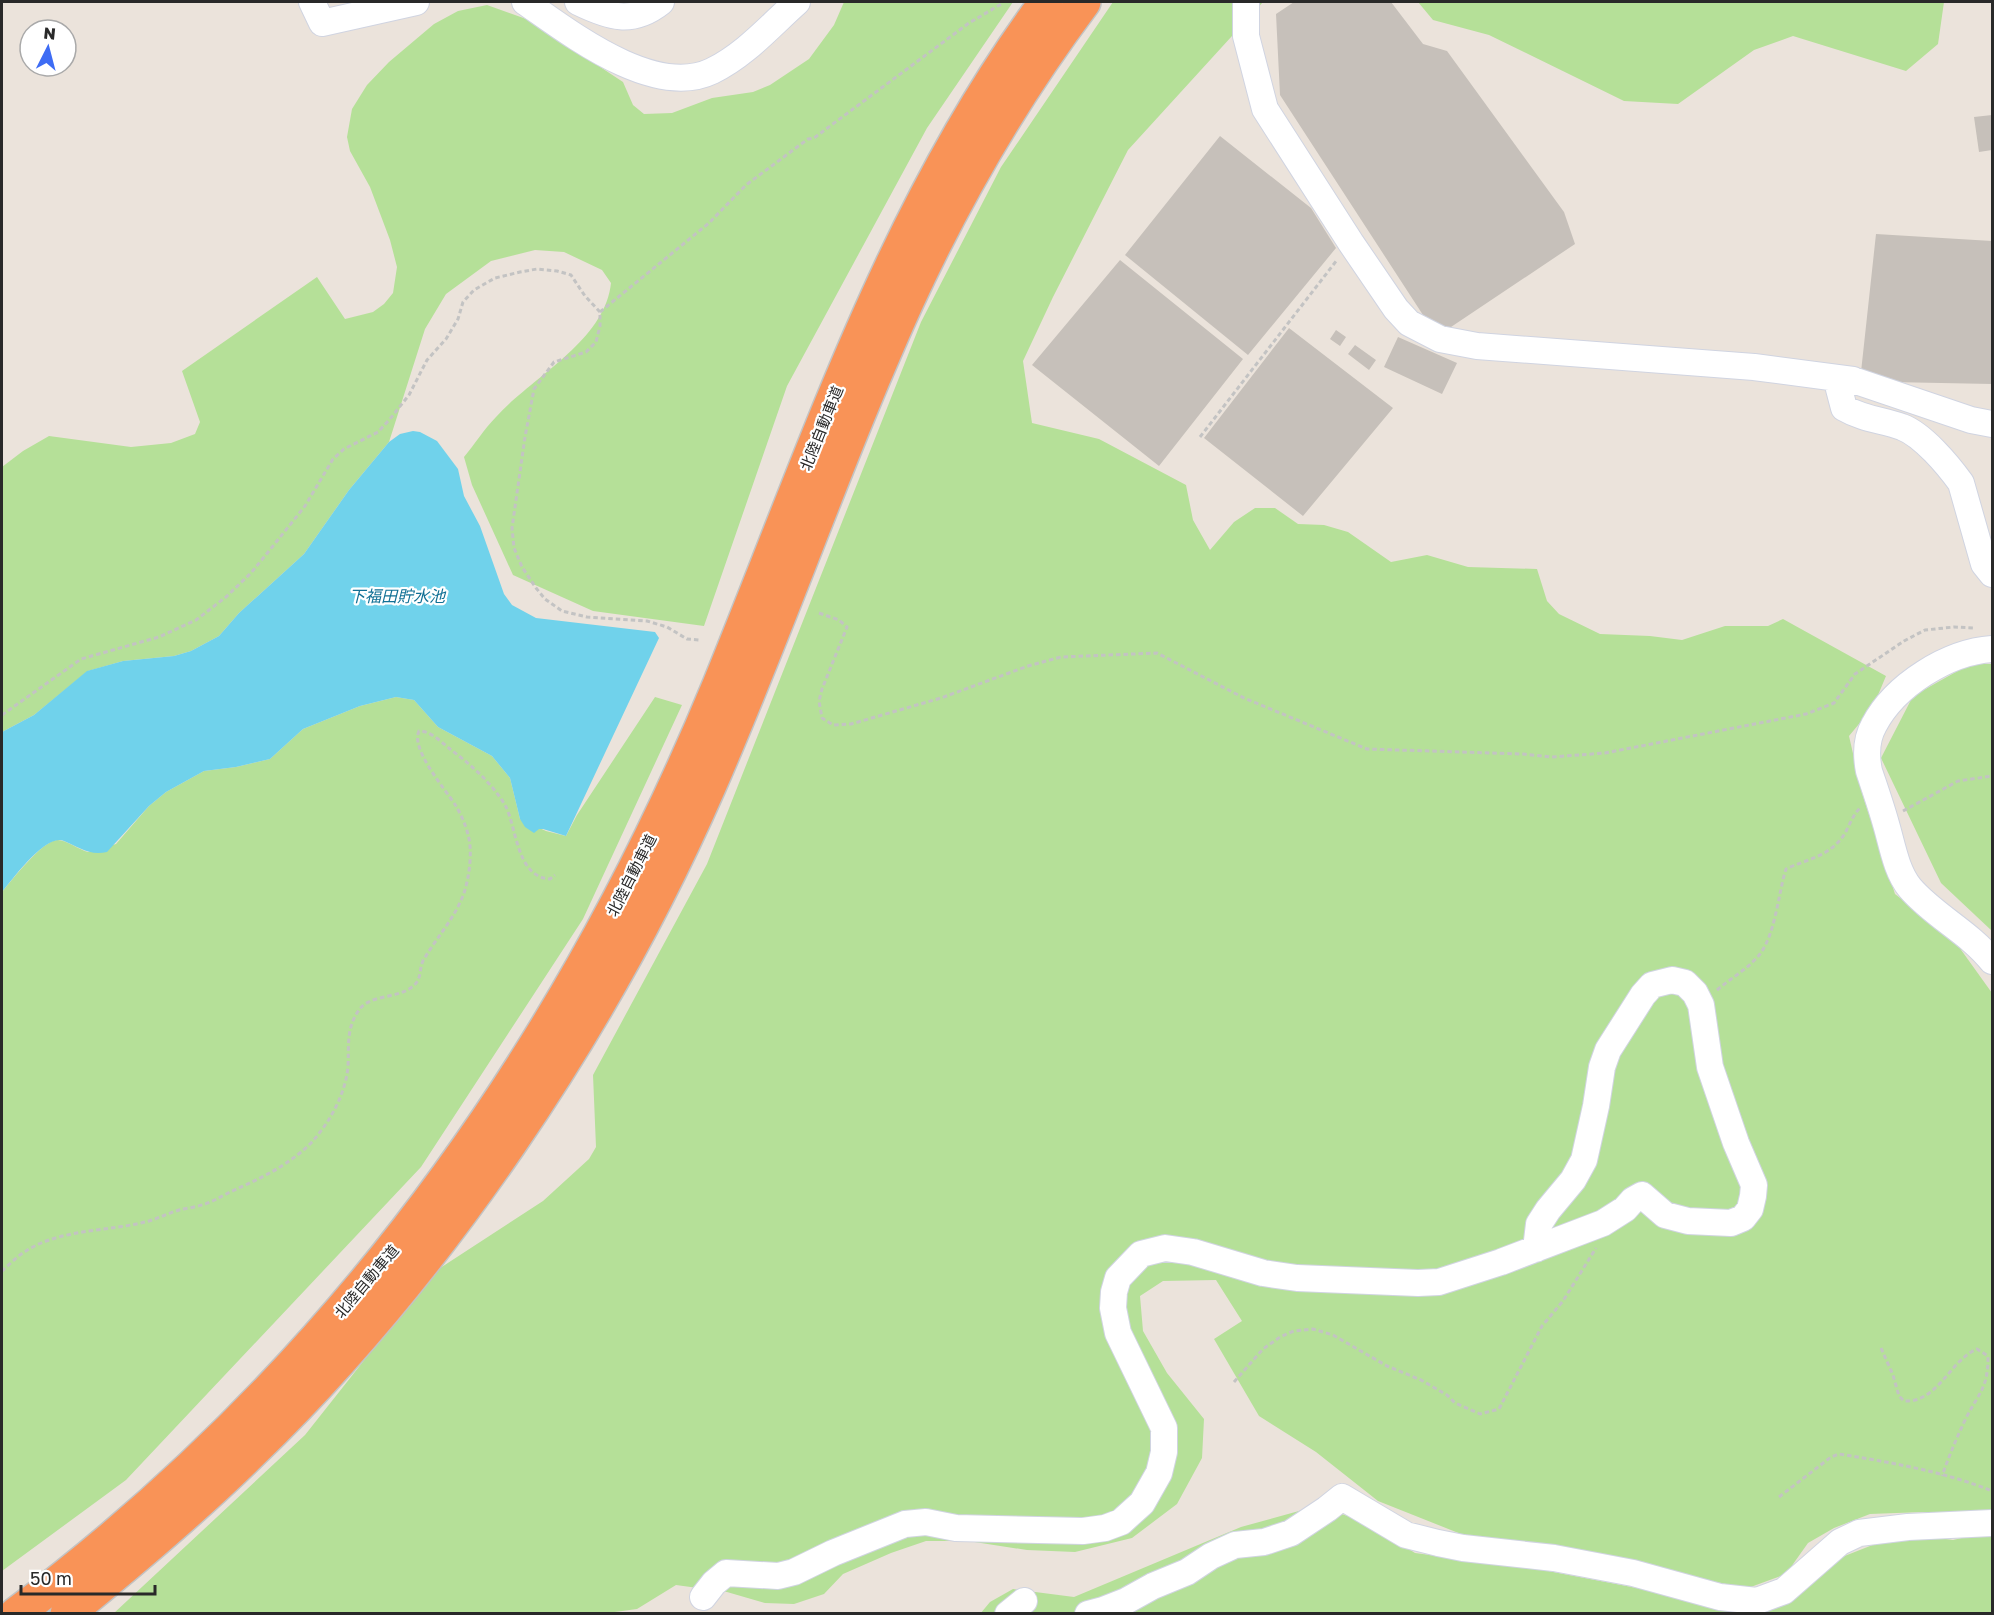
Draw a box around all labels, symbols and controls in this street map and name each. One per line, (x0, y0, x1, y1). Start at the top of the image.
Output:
north arrow (18, 18, 78, 78)
text: N (42, 23, 57, 44)
street label: 北陸自動車道 (796, 383, 846, 473)
water label: 下福田貯水池 (349, 586, 447, 606)
street label: 北陸自動車道 (603, 831, 659, 919)
street label: 北陸自動車道 (330, 1241, 402, 1321)
scale bar (21, 1558, 154, 1596)
text: 50 m (30, 1567, 72, 1589)

